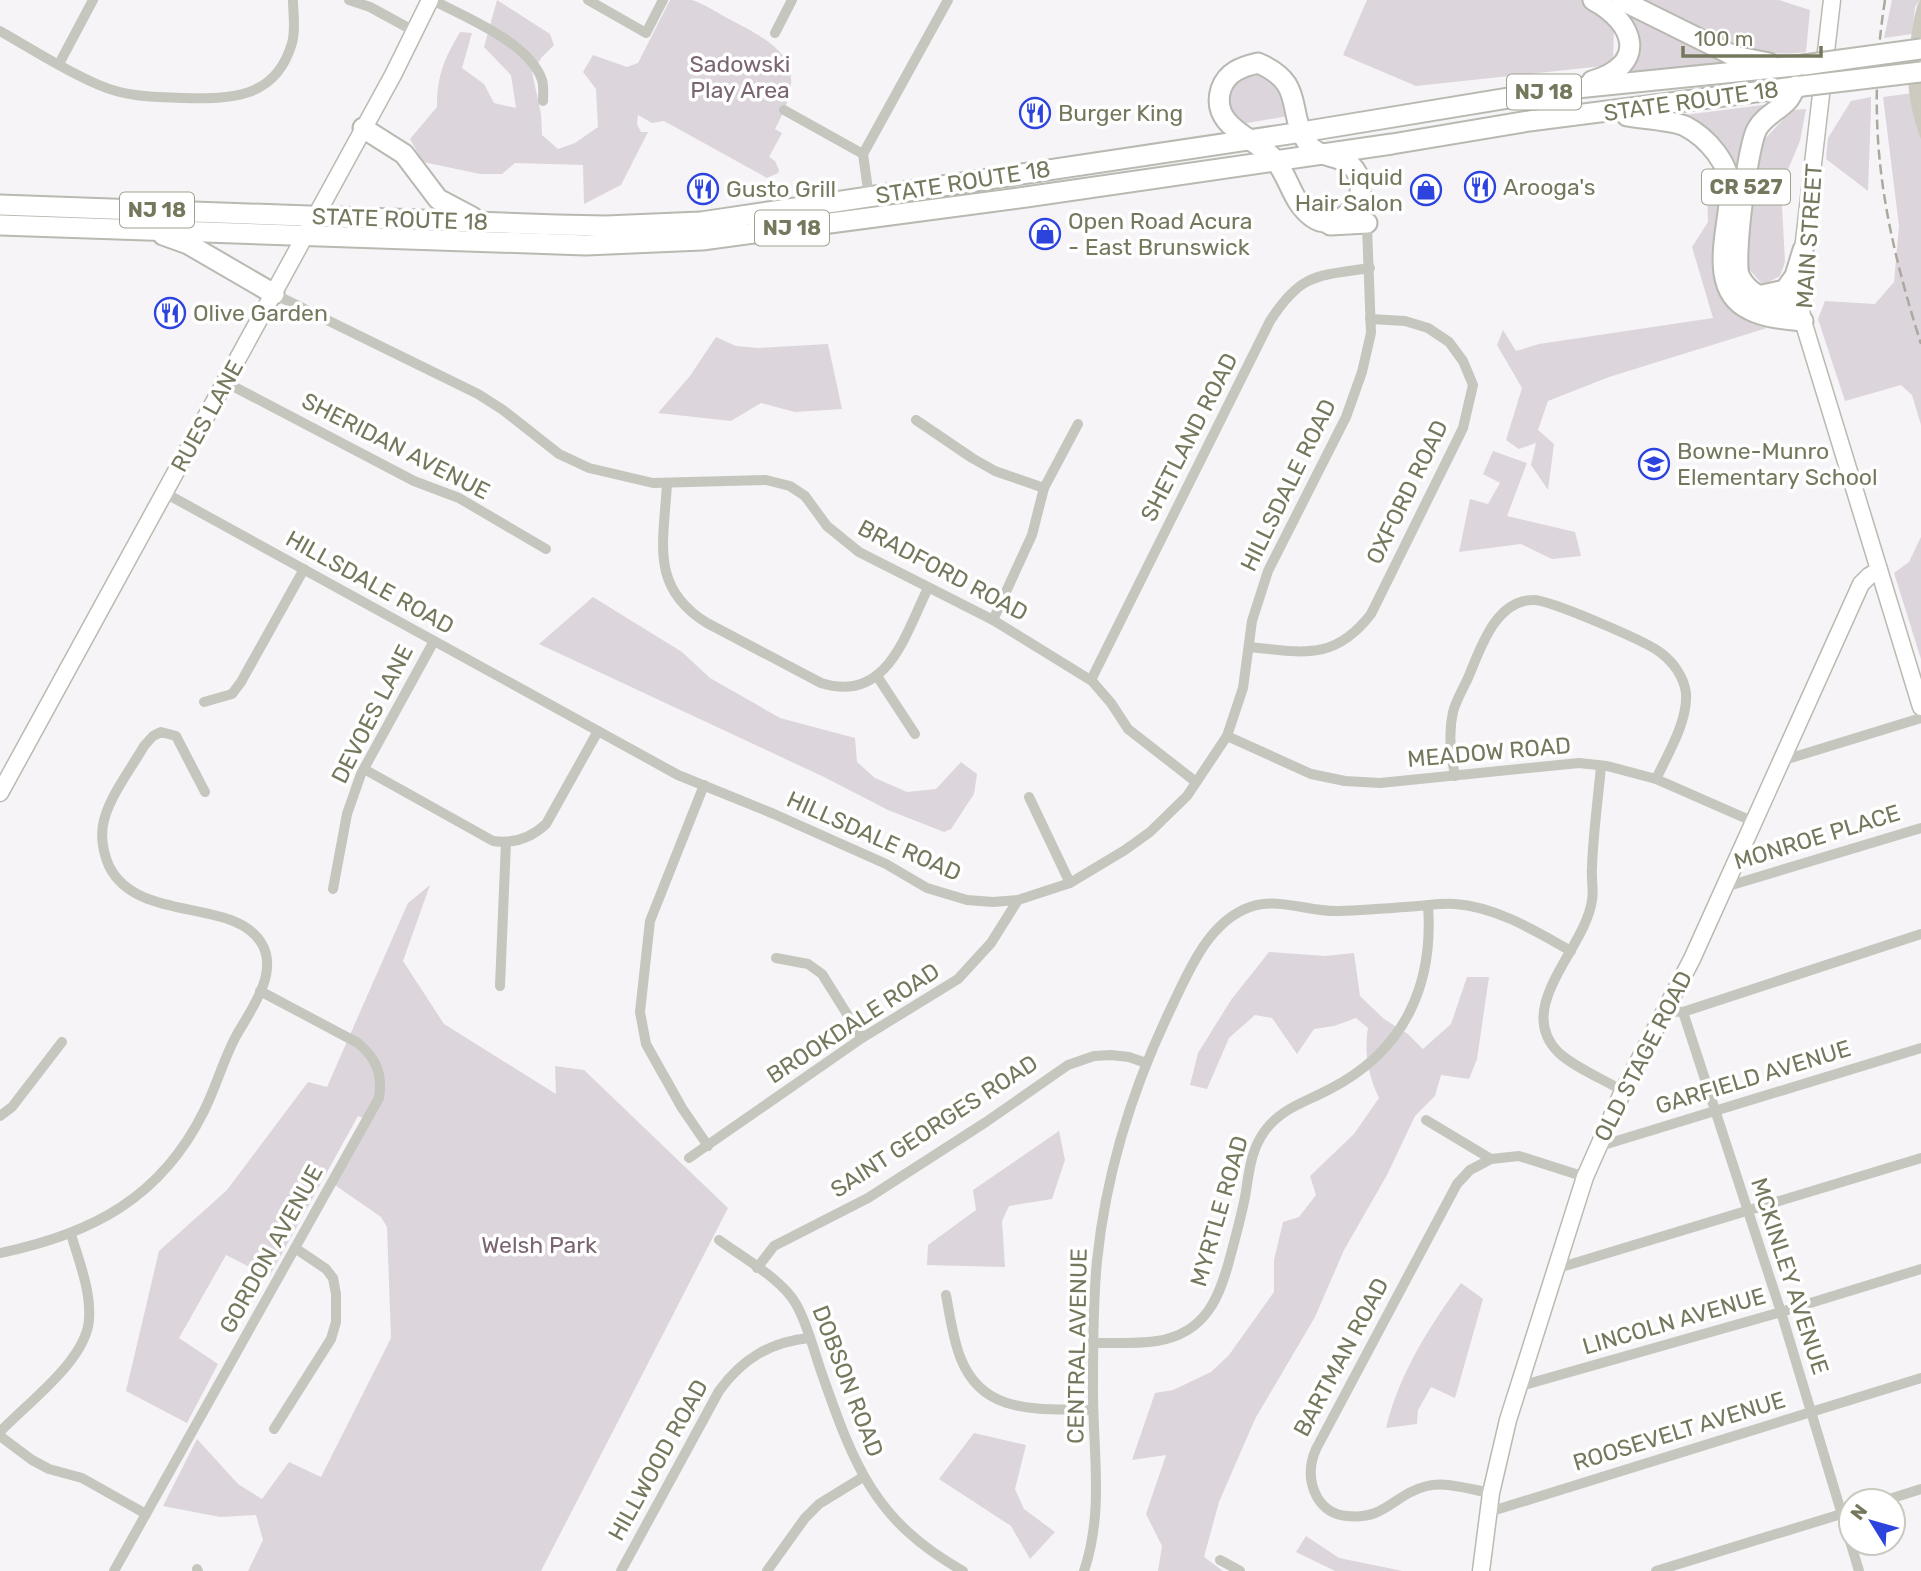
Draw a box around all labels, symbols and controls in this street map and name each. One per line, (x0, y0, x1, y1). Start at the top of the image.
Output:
scale bar (1683, 14, 1821, 58)
text: 100 m (1694, 26, 1753, 51)
park label: Sadowski Play Area (690, 50, 790, 104)
road number: NJ 18 (1507, 74, 1581, 110)
street label: STATE ROUTE 18 (1602, 75, 1780, 127)
restaurant icon: Burger King (1018, 96, 1052, 130)
place label: Burger King (1058, 99, 1183, 127)
street label: STATE ROUTE 18 (874, 154, 1052, 210)
place label: Liquid Hair Salon (1295, 163, 1403, 217)
street label: MAIN STREET (1790, 163, 1828, 309)
restaurant icon: Arooga's (1463, 170, 1497, 204)
road number: CR 527 (1702, 170, 1790, 204)
restaurant icon: Gusto Grill (686, 172, 720, 206)
shop icon: Liquid Hair Salon (1409, 173, 1443, 207)
place label: Arooga's (1503, 173, 1595, 201)
place label: Gusto Grill (726, 175, 836, 203)
road number: NJ 18 (120, 192, 194, 228)
street label: STATE ROUTE 18 (311, 202, 489, 236)
place label: Open Road Acura - East Brunswick (1068, 207, 1252, 261)
road number: NJ 18 (755, 210, 829, 246)
shop icon: Open Road Acura - East Brunswick (1028, 217, 1062, 251)
restaurant icon: Olive Garden (153, 296, 187, 330)
place label: Olive Garden (193, 299, 328, 327)
street label: SHETLAND ROAD (1134, 348, 1244, 526)
street label: RUES LANE (165, 355, 249, 477)
street label: SHERIDAN AVENUE (297, 386, 495, 506)
street label: HILLSDALE ROAD (1234, 394, 1342, 576)
street label: OXFORD ROAD (1360, 415, 1454, 569)
place label: Bowne-Munro Elementary School (1677, 437, 1878, 491)
school or university icon: Bowne-Munro Elementary School (1637, 447, 1671, 481)
street label: BRADFORD ROAD (853, 513, 1033, 627)
street label: HILLSDALE ROAD (281, 524, 459, 640)
street label: DEVOES LANE (325, 640, 419, 788)
street label: MEADOW ROAD (1406, 731, 1572, 773)
street label: HILLSDALE ROAD (782, 785, 966, 887)
street label: MONROE PLACE (1731, 798, 1903, 876)
street label: BROOKDALE ROAD (761, 957, 945, 1089)
street label: OLD STAGE ROAD (1588, 966, 1698, 1146)
street label: GARFIELD AVENUE (1652, 1034, 1854, 1120)
street label: SAINT GEORGES ROAD (825, 1049, 1043, 1203)
street label: MYRTLE ROAD (1184, 1132, 1254, 1290)
street label: GORDON AVENUE (213, 1160, 329, 1338)
street label: MCKINLEY AVENUE (1745, 1174, 1835, 1378)
park label: Welsh Park (481, 1231, 597, 1259)
street label: CENTRAL AVENUE (1061, 1248, 1093, 1444)
street label: BARTMAN ROAD (1287, 1273, 1395, 1441)
street label: LINCOLN AVENUE (1579, 1281, 1769, 1361)
street label: DOBSON ROAD (806, 1301, 890, 1461)
street label: HILLWOOD ROAD (602, 1374, 714, 1546)
street label: ROOSEVELT AVENUE (1569, 1385, 1789, 1477)
north arrow (1837, 1487, 1907, 1557)
text: N (1846, 1500, 1872, 1524)

